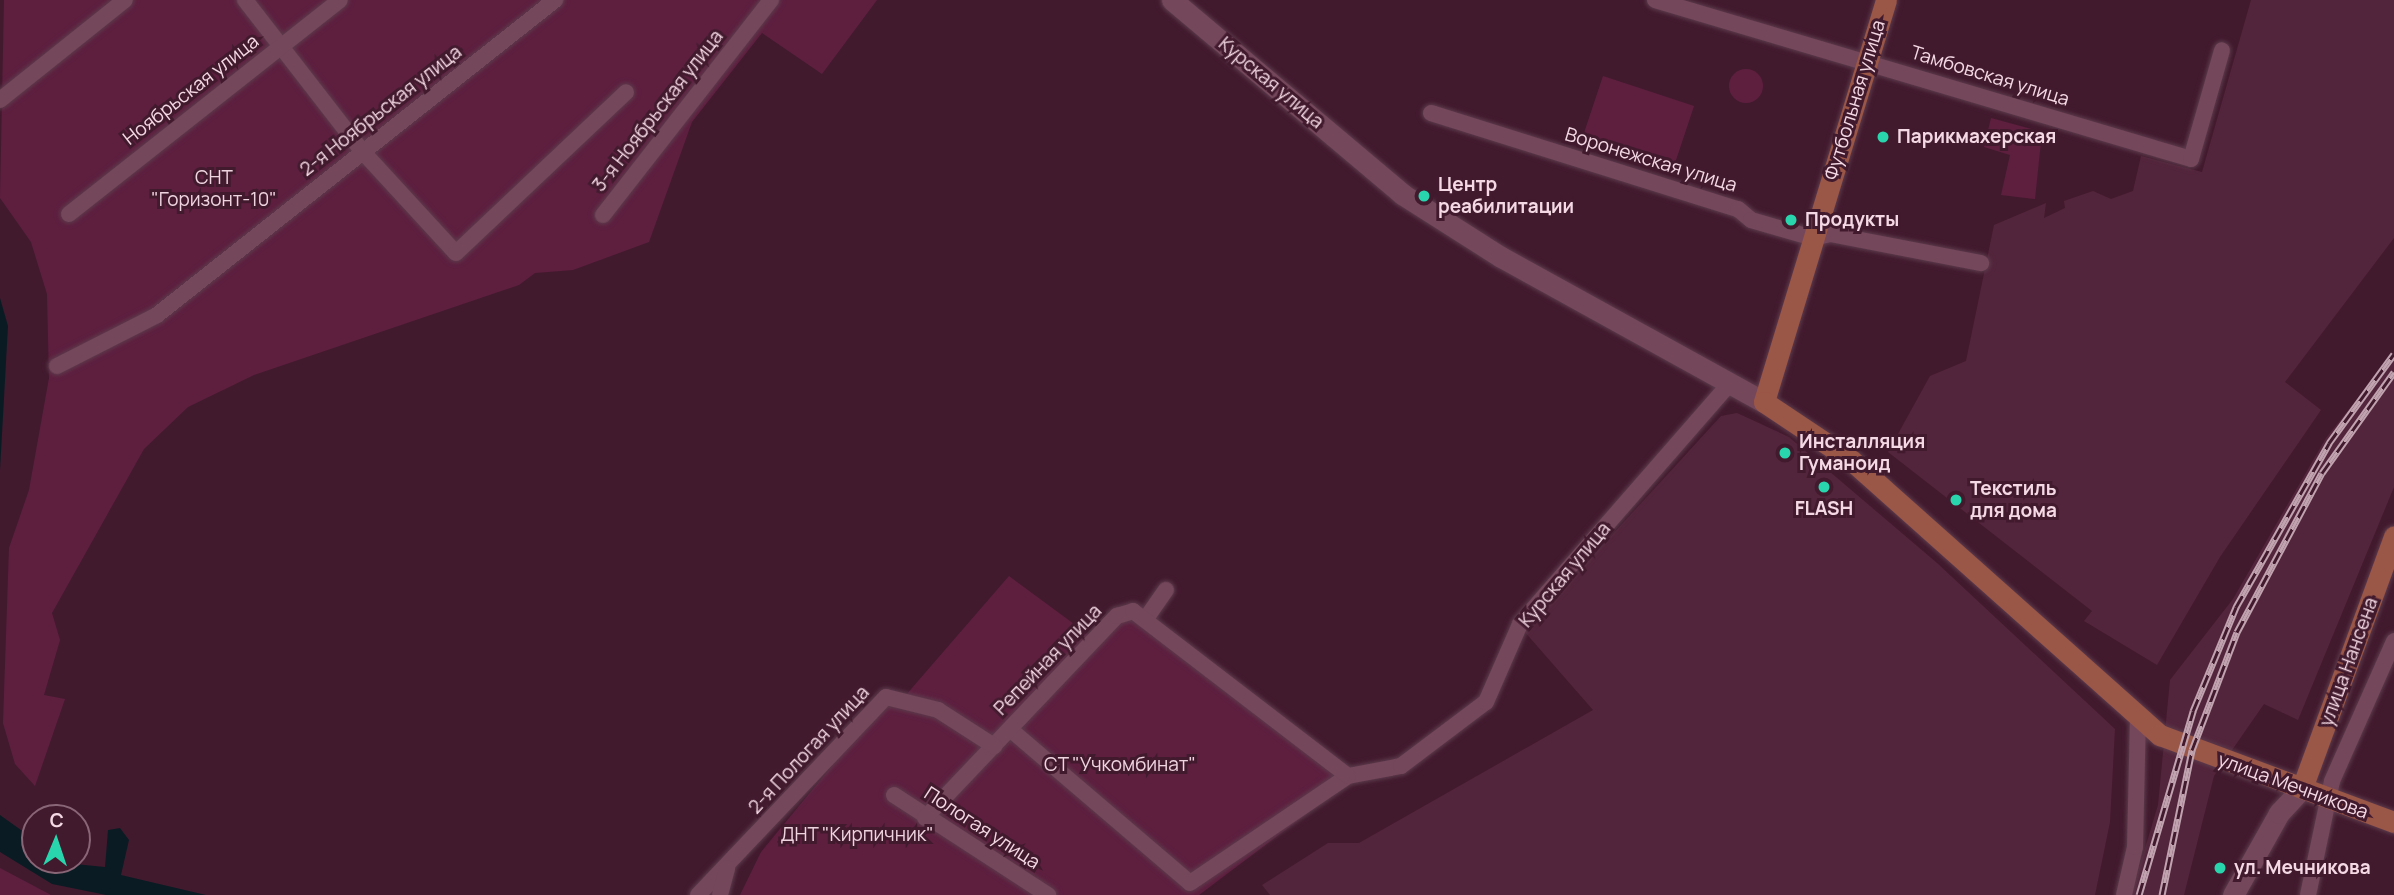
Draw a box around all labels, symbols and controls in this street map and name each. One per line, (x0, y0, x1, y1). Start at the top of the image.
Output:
street label: Футбольная улица (1820, 17, 1890, 183)
street label: 3-я Ноябрьская улица (588, 26, 728, 196)
street label: Ноябрьская улица (119, 30, 263, 150)
street label: Курская улица (1214, 32, 1328, 134)
street label: 2-я Ноябрьская улица (296, 41, 466, 181)
street label: Тамбовская улица (1908, 41, 2072, 111)
street label: Воронежская улица (1562, 123, 1740, 197)
place label: Парикмахерская (1897, 126, 2056, 148)
marker: Парикмахерская (1875, 129, 1891, 145)
park label: СНТ "Горизонт-10" (151, 167, 277, 211)
place label: Центр реабилитации (1438, 174, 1574, 218)
marker: Центр реабилитации (1416, 188, 1432, 204)
place label: Продукты (1805, 209, 1899, 231)
marker: Продукты (1783, 212, 1799, 228)
place label: Инсталляция Гуманоид (1799, 431, 1925, 475)
marker: Инсталляция Гуманоид (1777, 445, 1793, 461)
place label: Текстиль для дома (1970, 478, 2057, 522)
marker: FLASH (1816, 479, 1832, 495)
marker: Текстиль для дома (1948, 492, 1964, 508)
place label: FLASH (1795, 498, 1853, 520)
street label: Курская улица (1514, 518, 1616, 632)
street label: улица Нансена (2315, 594, 2383, 730)
street label: Репейная улица (989, 600, 1107, 720)
street label: 2-я Пологая улица (744, 681, 874, 819)
street label: улица Мечникова (2215, 748, 2371, 824)
park label: СТ "Учкомбинат" (1044, 754, 1196, 776)
street label: Пологая улица (920, 782, 1044, 874)
north arrow (21, 804, 91, 874)
text: С (49, 807, 64, 833)
park label: ДНТ "Кирпичник" (780, 824, 934, 846)
place label: ул. Мечникова (2234, 857, 2371, 879)
marker: ул. Мечникова (2212, 860, 2228, 876)

